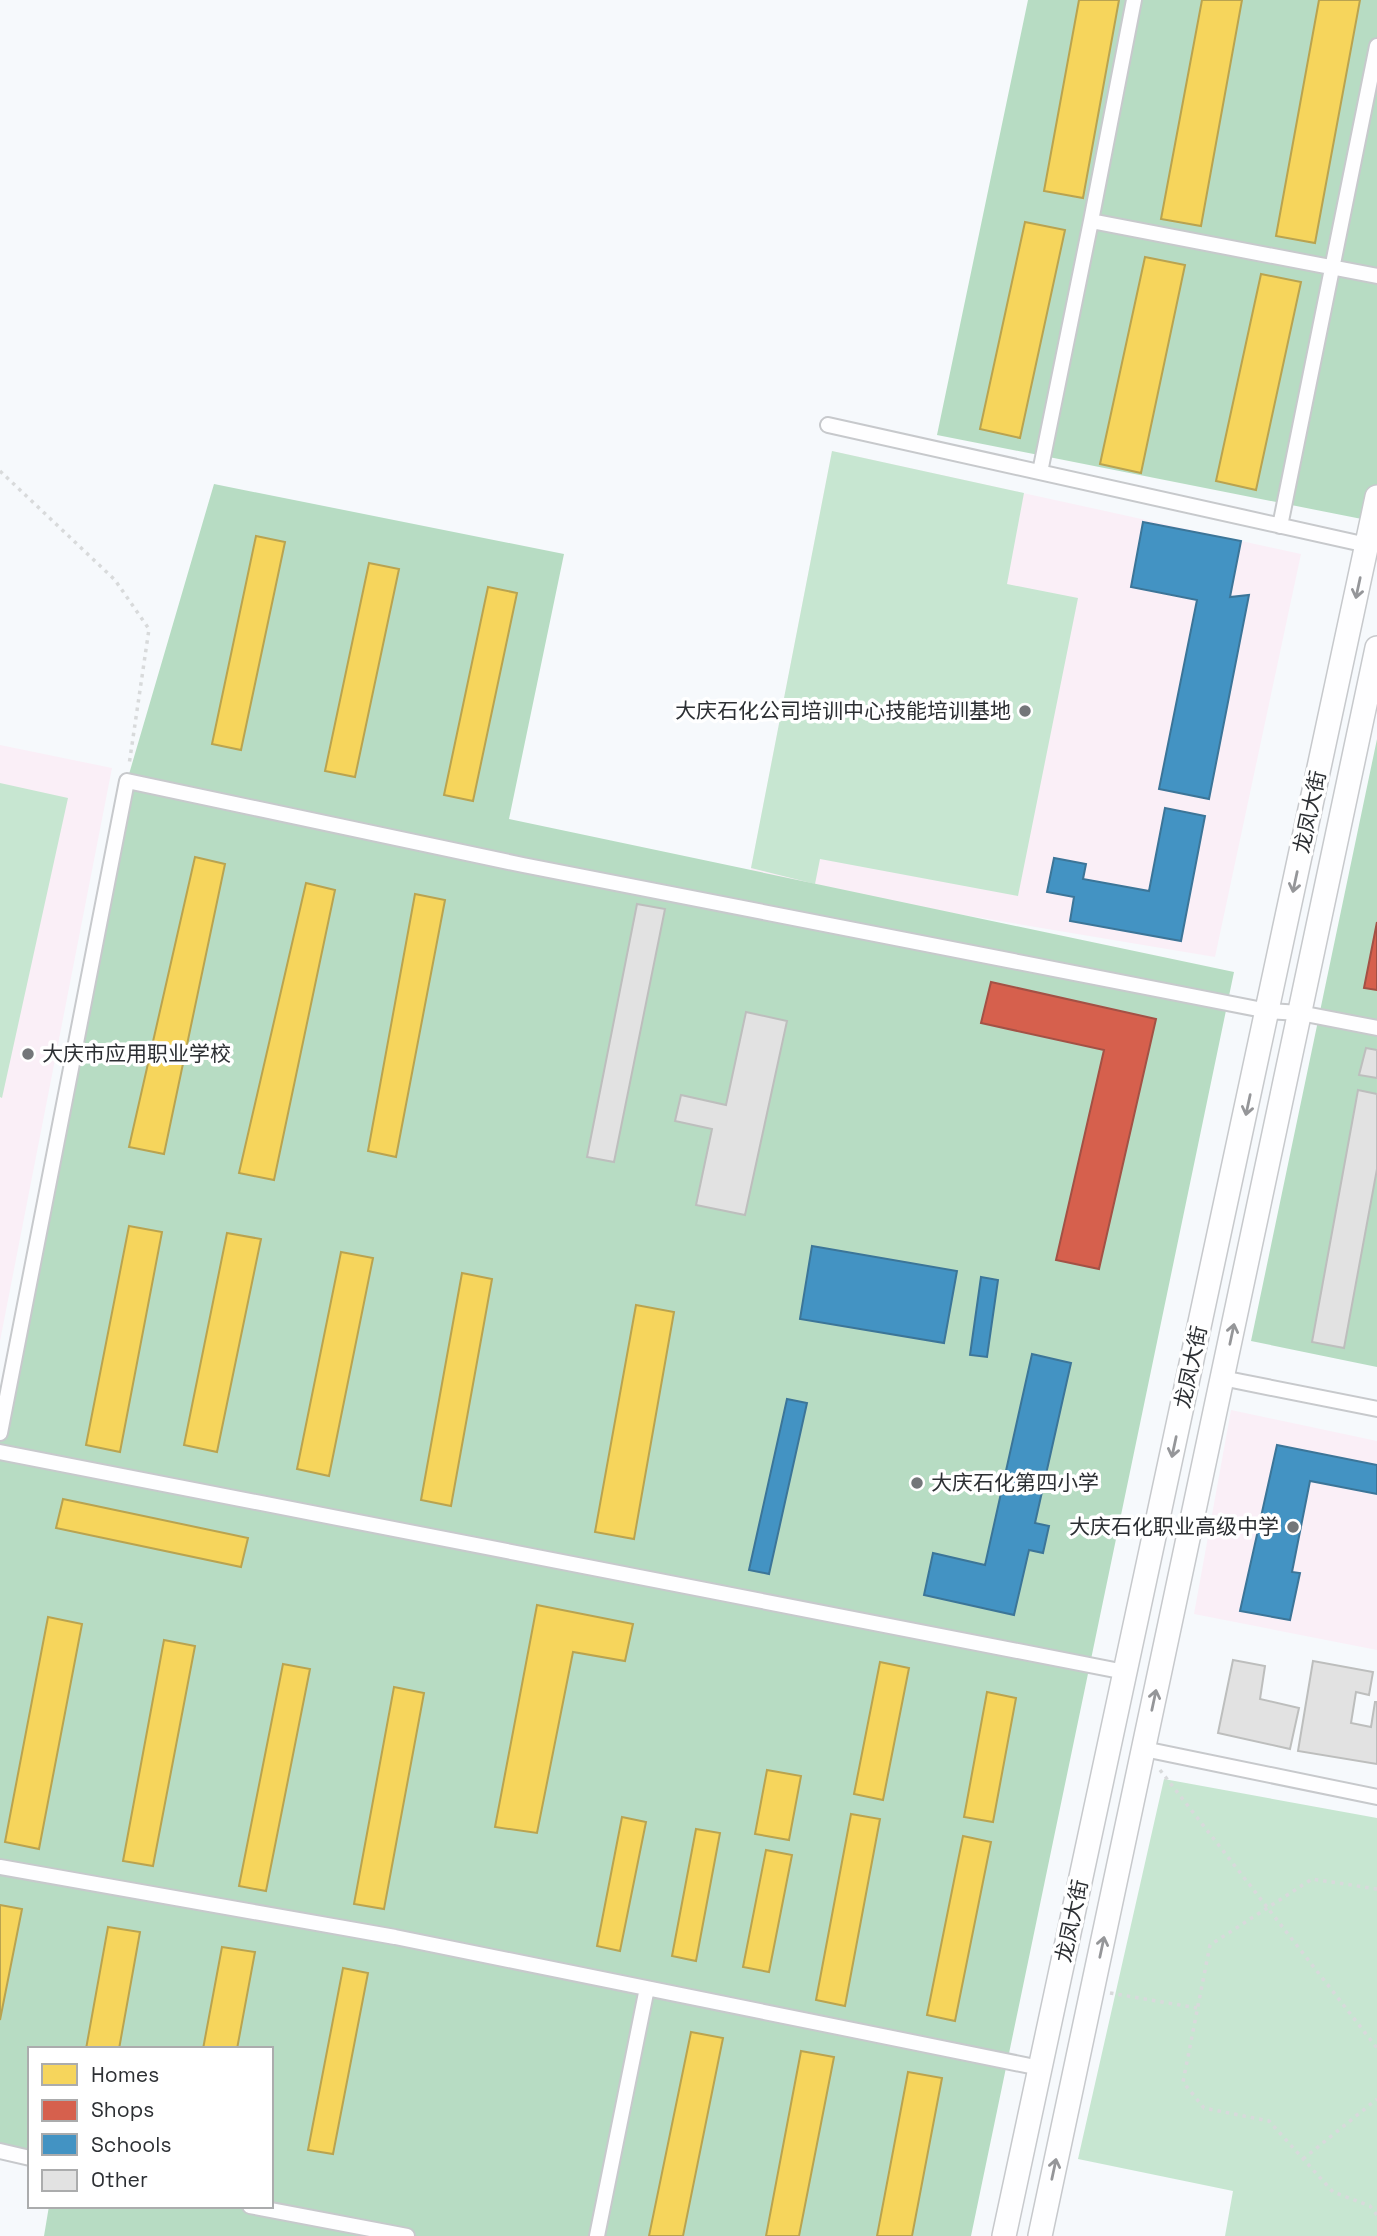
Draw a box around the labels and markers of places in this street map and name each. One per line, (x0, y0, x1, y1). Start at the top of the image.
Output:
place label: 大庆石化公司培训中心技能培训基地 (675, 697, 1011, 724)
marker: 大庆石化公司培训中心技能培训基地 (1017, 703, 1033, 719)
place label: 大庆市应用职业学校 (42, 1040, 231, 1067)
marker: 大庆市应用职业学校 (20, 1046, 36, 1062)
place label: 大庆石化第四小学 (931, 1469, 1099, 1496)
marker: 大庆石化第四小学 (909, 1475, 925, 1491)
place label: 大庆石化职业高级中学 (1069, 1513, 1279, 1540)
marker: 大庆石化职业高级中学 (1285, 1519, 1301, 1535)

